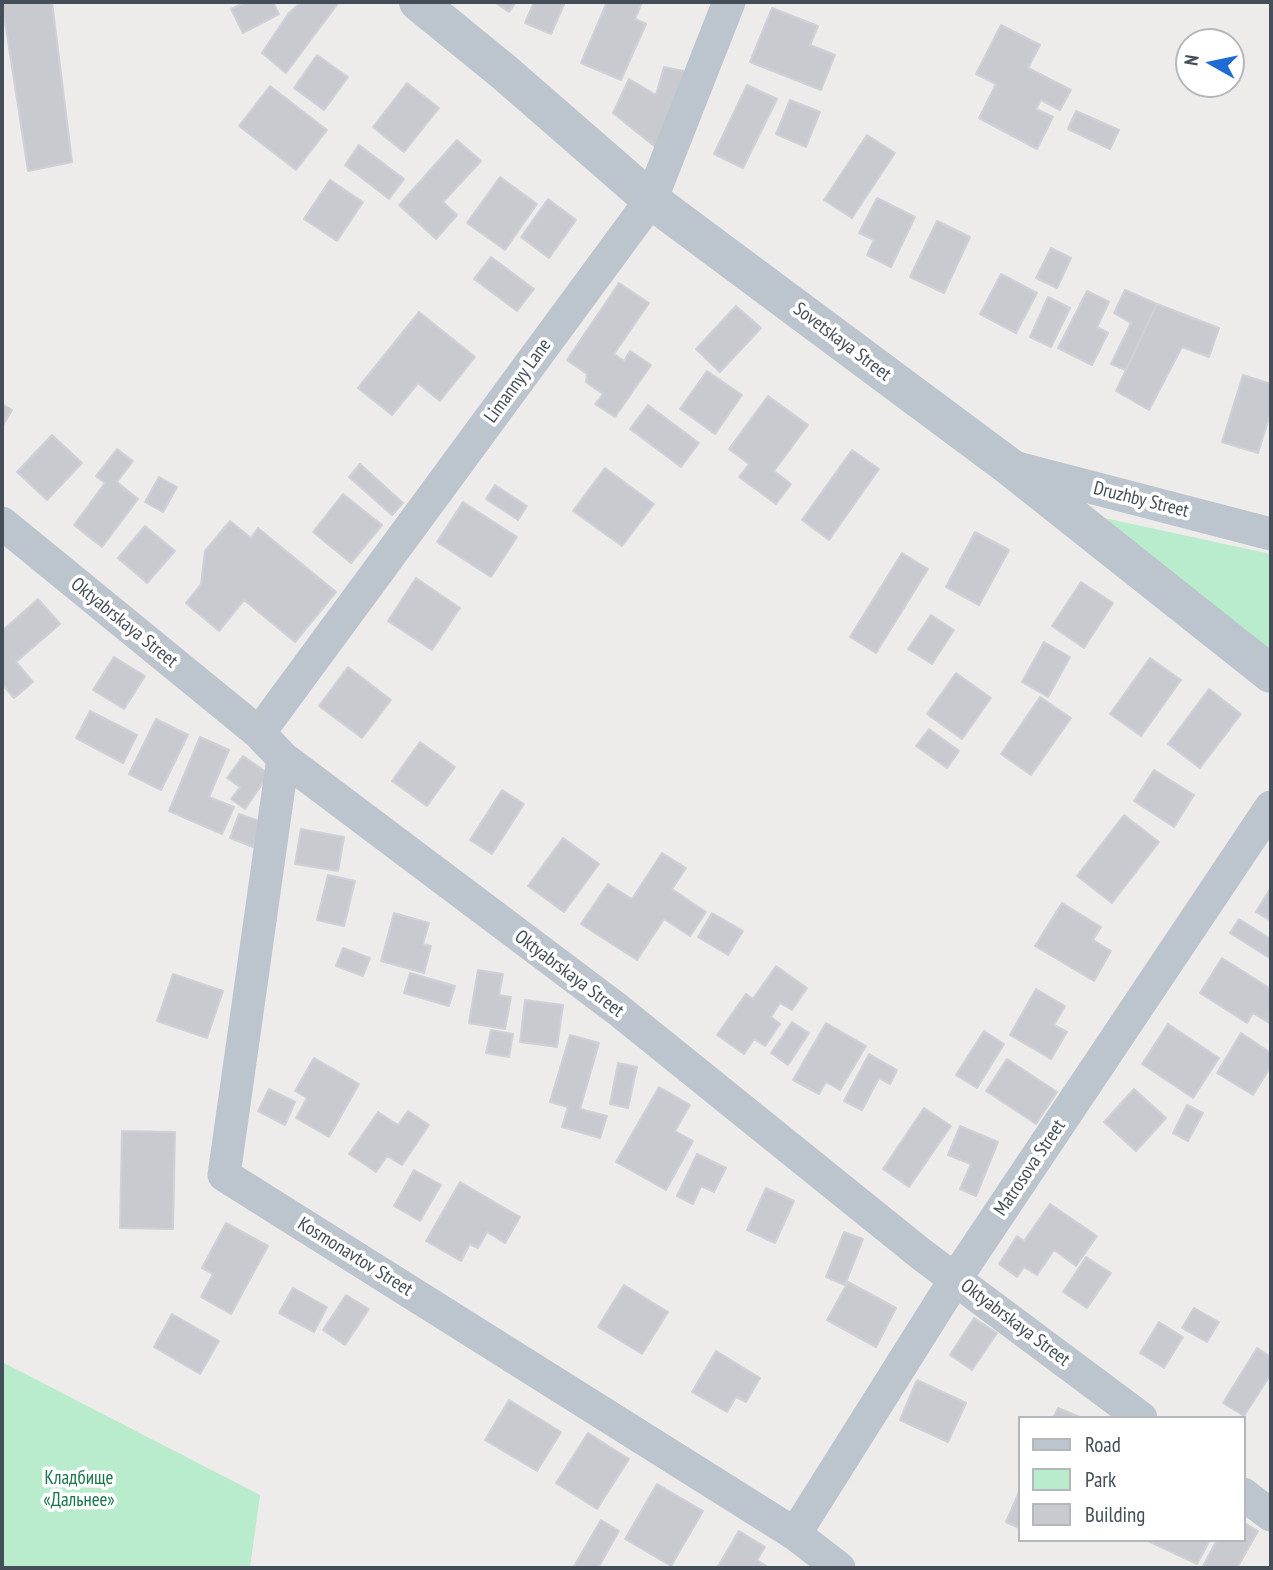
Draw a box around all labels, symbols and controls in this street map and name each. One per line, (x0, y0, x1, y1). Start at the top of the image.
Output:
north arrow (1175, 28, 1245, 98)
text: N (1179, 53, 1204, 67)
street label: Sovetskaya Street (789, 298, 895, 386)
street label: Limannyy Lane (480, 334, 556, 428)
street label: Druzhby Street (1091, 477, 1191, 523)
street label: Oktyabrskaya Street (66, 573, 182, 673)
street label: Oktyabrskaya Street (510, 926, 628, 1022)
street label: Matrosova Street (989, 1116, 1071, 1220)
street label: Kosmonavtov Street (293, 1213, 417, 1301)
street label: Oktyabrskaya Street (956, 1275, 1074, 1371)
legend (1018, 1416, 1245, 1542)
text: Road (1085, 1431, 1121, 1458)
text: Park (1085, 1466, 1116, 1493)
park label: Кладбище «Дальнее» (43, 1468, 115, 1512)
text: Building (1085, 1501, 1145, 1528)

